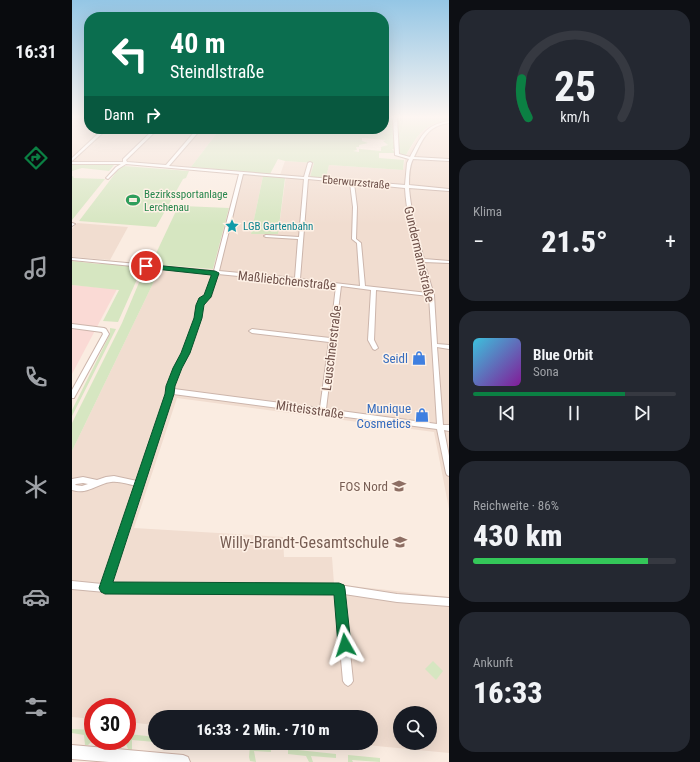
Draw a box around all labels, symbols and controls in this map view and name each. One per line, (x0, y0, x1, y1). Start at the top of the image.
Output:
text: 40 m (170, 27, 226, 60)
icon: left (104, 28, 156, 80)
text: 16:31 (15, 41, 57, 62)
text: Steindlstraße (170, 61, 264, 82)
text: 25 (553, 62, 596, 111)
icon: right (142, 104, 164, 126)
text: Dann (104, 106, 134, 124)
text: km/h (560, 109, 589, 125)
icon: directions (22, 144, 50, 172)
street label: Eberwurzstraße (322, 173, 390, 192)
place label: Bezirkssportanlage Lerchenau (144, 188, 228, 214)
sports icon: Bezirkssportanlage Lerchenau (125, 192, 141, 208)
text: Klima (473, 204, 502, 219)
street label: Gundermannstraße (401, 205, 438, 304)
place icon: LGB Gartenbahn (224, 218, 240, 234)
place label: LGB Gartenbahn (243, 220, 313, 233)
text: 21.5° (541, 224, 608, 259)
text: − (473, 229, 484, 254)
text: + (665, 229, 676, 254)
pin (129, 249, 163, 283)
icon: music (22, 254, 50, 282)
icon: arrive (135, 255, 157, 277)
street label: Maßliebchenstraße (237, 268, 337, 293)
street label: Leuschnerstraße (319, 305, 344, 392)
text: Blue Orbit (533, 346, 593, 364)
shop icon: Seidl (411, 350, 427, 366)
place label: Seidl (383, 351, 408, 366)
icon: phone (22, 363, 50, 391)
text: Sona (533, 364, 559, 379)
street label: Mitteisstraße (275, 397, 345, 422)
place label: Munique Cosmetics (357, 401, 411, 431)
icon: previous (496, 402, 518, 424)
icon: pause (563, 402, 585, 424)
icon: next (631, 402, 653, 424)
shop icon: Munique Cosmetics (414, 407, 430, 423)
icon: climate (22, 473, 50, 501)
school or university icon: FOS Nord (391, 478, 407, 494)
place label: FOS Nord (339, 479, 388, 494)
text: Reichweite · 86% (473, 498, 559, 513)
text: 430 km (473, 518, 562, 553)
place label: Willy-Brandt-Gesamtschule (220, 533, 389, 552)
school or university icon: Willy-Brandt-Gesamtschule (392, 534, 408, 550)
icon: car (22, 583, 50, 611)
position arrow (324, 624, 366, 666)
text: Ankunft (473, 655, 513, 670)
text: 16:33 (473, 675, 542, 710)
icon: filters (22, 693, 50, 721)
speed limit sign: 30 (84, 698, 136, 750)
map controls (393, 706, 437, 750)
button: search (393, 706, 437, 750)
text: 16:33 · 2 Min. · 710 m (197, 721, 329, 739)

